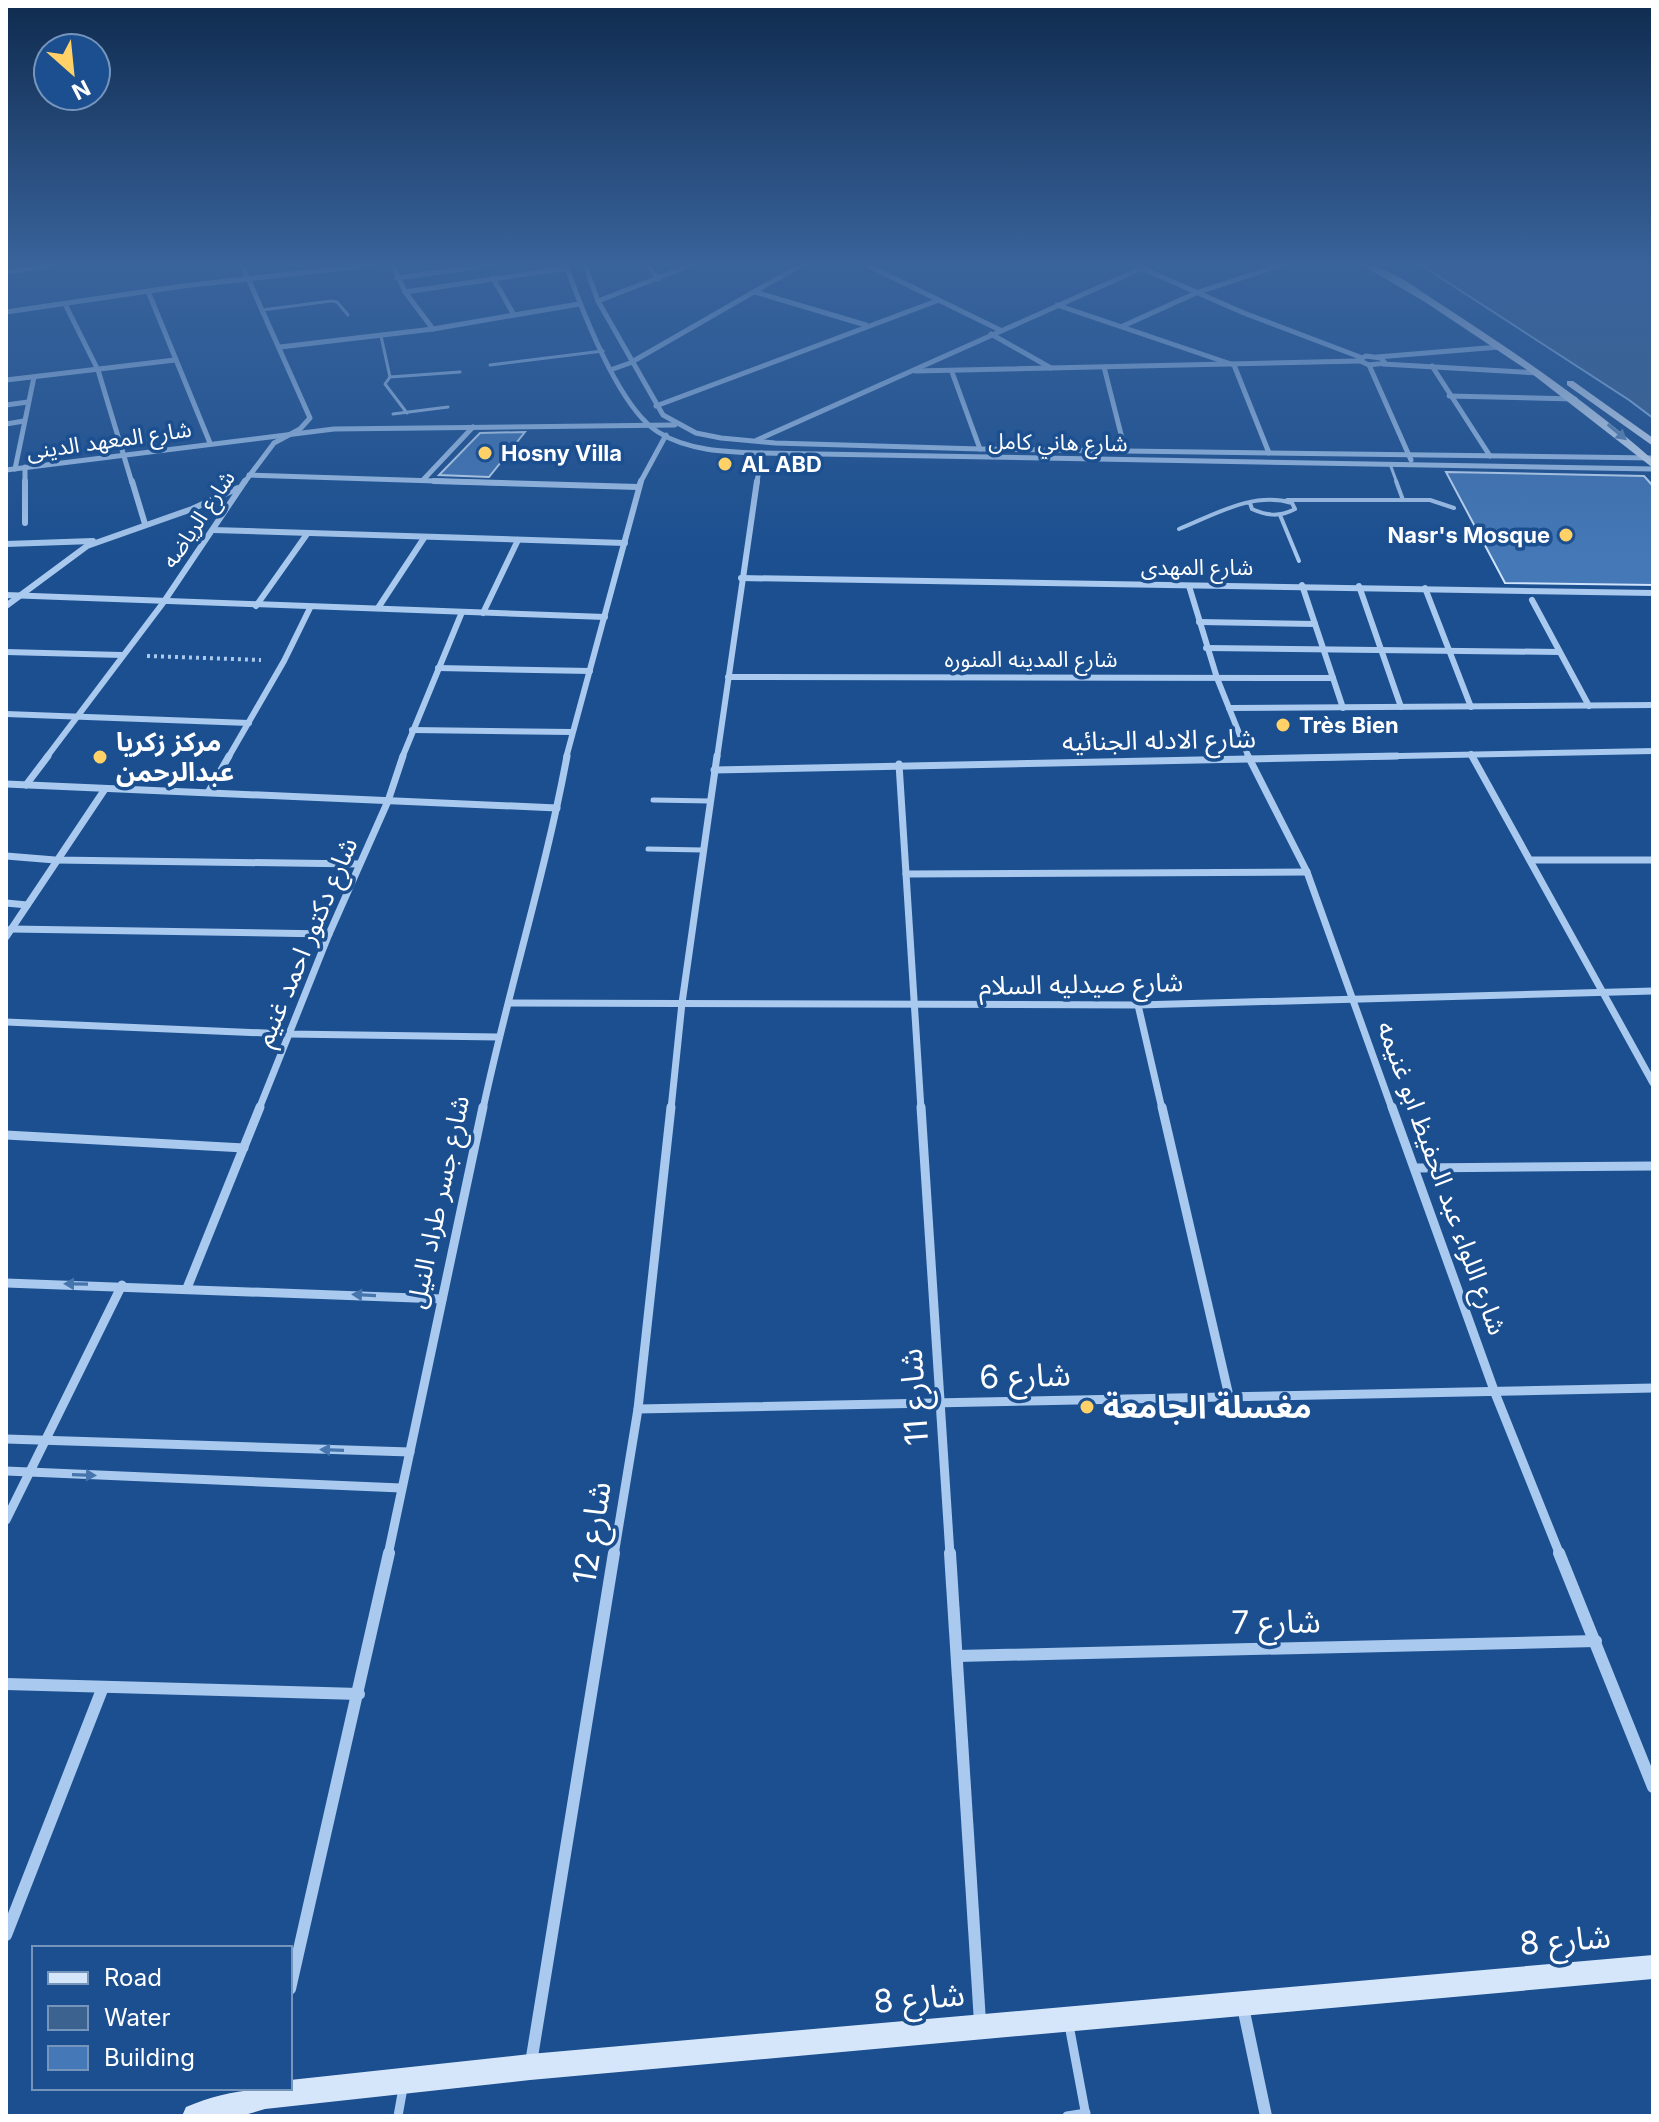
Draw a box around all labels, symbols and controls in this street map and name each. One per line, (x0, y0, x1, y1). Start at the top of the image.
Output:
north arrow (32, 32, 112, 112)
text: N (68, 74, 94, 105)
street label: شارع المعهد الدينى (25, 416, 194, 468)
one-way arrow (1607, 423, 1626, 441)
street label: شارع هاني كامل (988, 428, 1128, 460)
place label: Hosny Villa (501, 440, 622, 466)
marker: Hosny Villa (476, 444, 494, 462)
place label: AL ABD (741, 451, 822, 477)
marker: AL ABD (716, 455, 734, 473)
street label: شارع الرياضه (156, 465, 243, 575)
place label: Nasr's Mosque (1387, 522, 1550, 548)
marker: Nasr's Mosque (1557, 526, 1575, 544)
street label: شارع المهدى (1141, 554, 1253, 584)
street label: شارع المدينه المنوره (944, 646, 1118, 676)
place label: Très Bien (1299, 712, 1399, 738)
marker: Très Bien (1274, 716, 1292, 734)
street label: شارع الادله الجنائيه (1062, 722, 1256, 761)
place label: مركز زكريا عبدالرحمن (116, 726, 234, 787)
marker: مركز زكريا عبدالرحمن (91, 748, 109, 766)
street label: شارع دكتور احمد غنيم (248, 833, 368, 1053)
street label: شارع صيدليه السلام (978, 966, 1184, 1006)
street label: شارع اللواء عبد الحفيظ ابو غنيمه (1367, 1017, 1514, 1340)
street label: شارع جسر طراد النيل (400, 1093, 479, 1312)
one-way arrow (63, 1278, 88, 1291)
one-way arrow (351, 1289, 376, 1302)
street label: شارع 11 (891, 1347, 941, 1447)
street label: شارع 6 (979, 1354, 1071, 1402)
place label: مغسلة الجامعة (1103, 1387, 1312, 1426)
marker: مغسلة الجامعة (1078, 1398, 1096, 1416)
one-way arrow (319, 1443, 344, 1456)
one-way arrow (72, 1468, 97, 1481)
street label: شارع 12 (564, 1479, 624, 1588)
street label: شارع 7 (1231, 1601, 1321, 1647)
street label: شارع 8 (1518, 1916, 1613, 1968)
legend (32, 1946, 292, 2090)
text: Road (104, 1963, 162, 1992)
street label: شارع 8 (872, 1974, 967, 2026)
text: Water (104, 2003, 171, 2032)
text: Building (104, 2043, 195, 2072)

